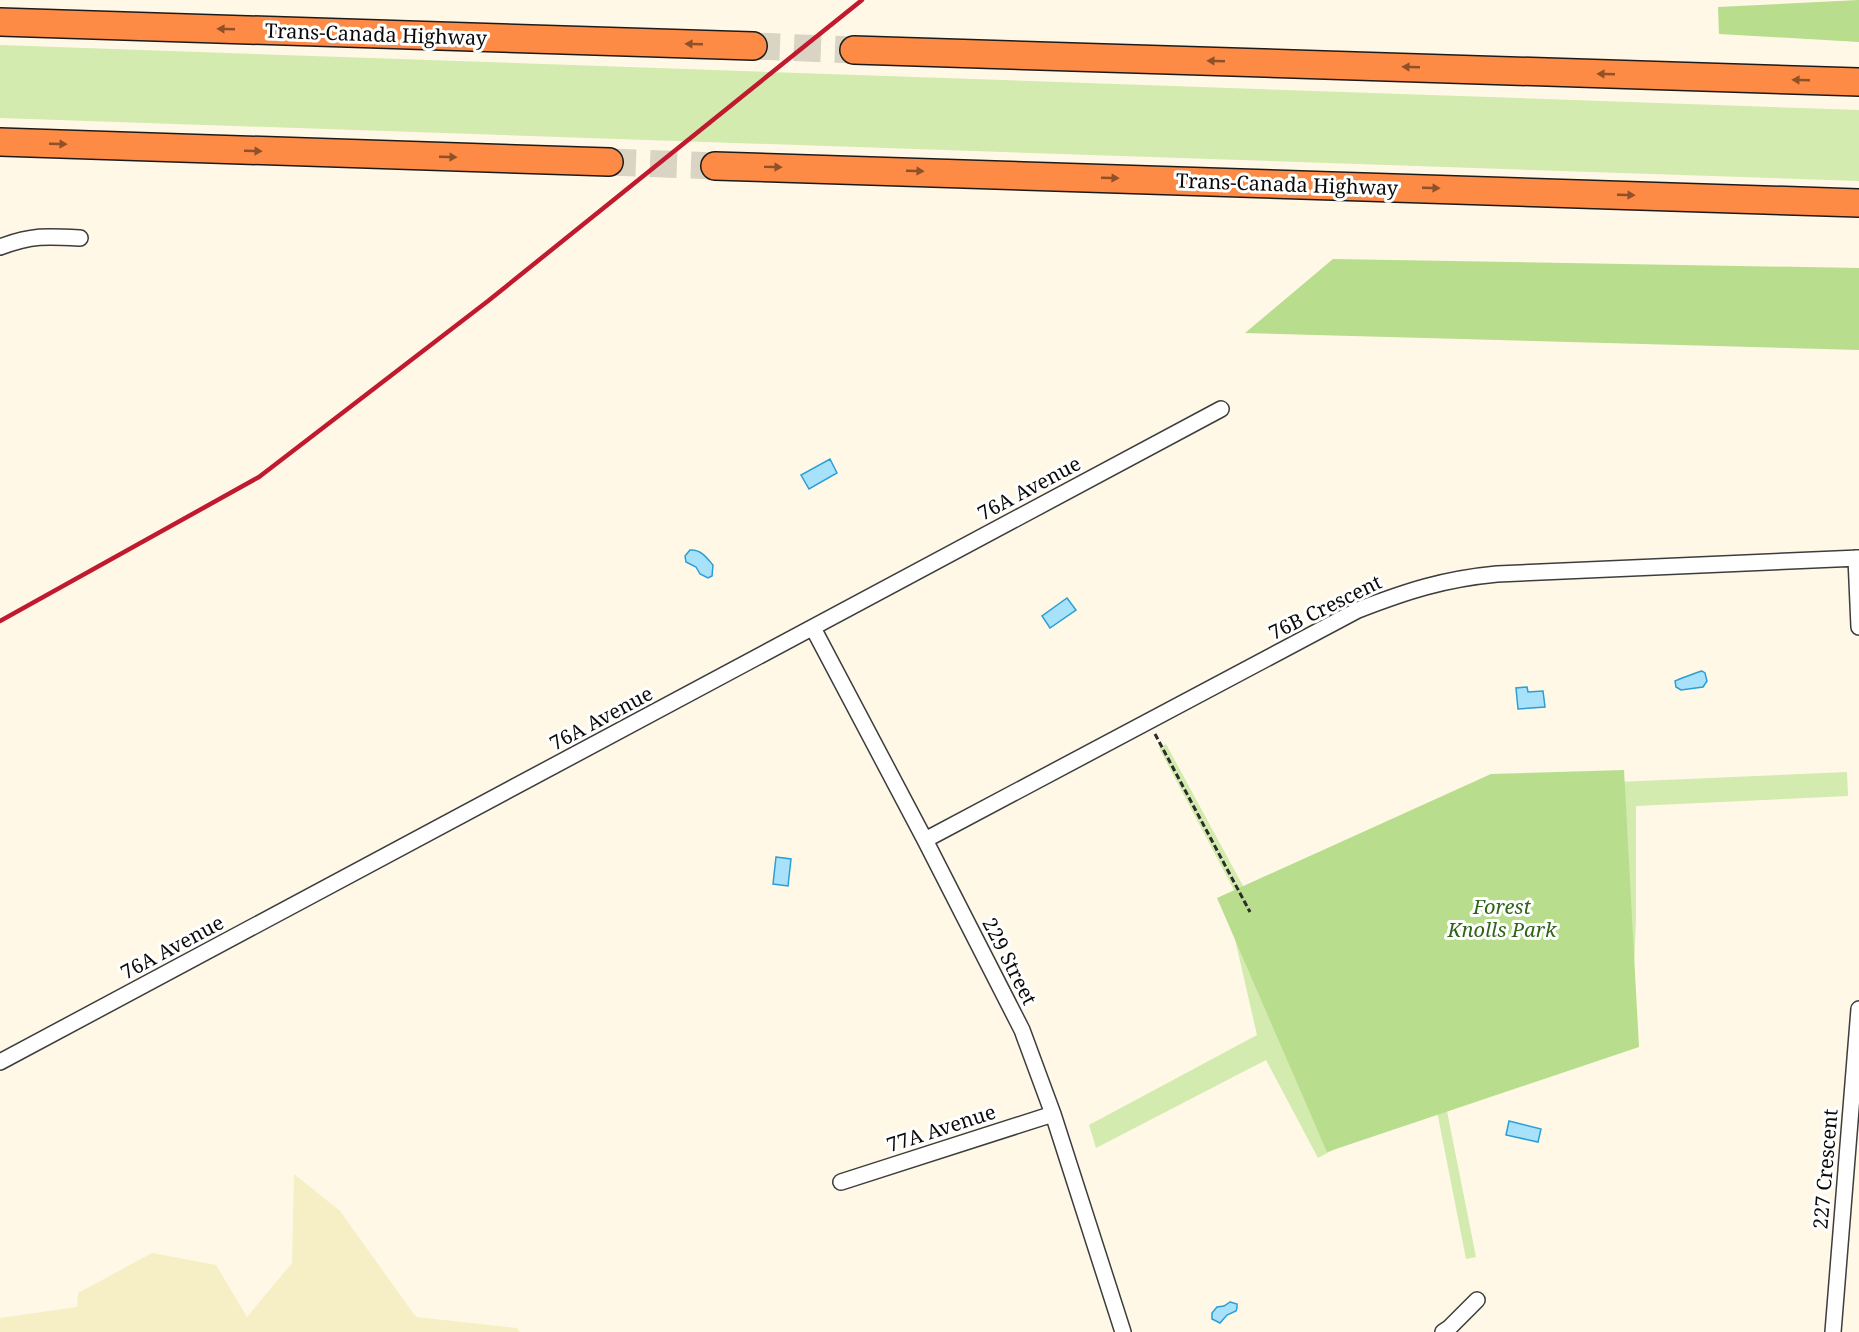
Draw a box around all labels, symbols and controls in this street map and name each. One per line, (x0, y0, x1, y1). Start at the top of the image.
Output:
street label: Trans-Canada Highway (264, 17, 488, 51)
one-way arrow (217, 25, 236, 34)
one-way arrow (685, 40, 704, 49)
one-way arrow (1206, 57, 1225, 66)
one-way arrow (1401, 63, 1420, 72)
one-way arrow (1596, 69, 1615, 78)
one-way arrow (1791, 75, 1810, 85)
one-way arrow (49, 140, 68, 149)
one-way arrow (244, 146, 263, 155)
one-way arrow (439, 152, 458, 162)
one-way arrow (763, 162, 782, 172)
one-way arrow (906, 167, 925, 176)
street label: Trans-Canada Highway (1175, 167, 1399, 201)
one-way arrow (1100, 173, 1119, 182)
one-way arrow (1421, 184, 1440, 193)
one-way arrow (1616, 190, 1635, 199)
street label: 76A Avenue (973, 450, 1085, 526)
street label: 76B Crescent (1264, 568, 1386, 646)
street label: 76A Avenue (545, 680, 657, 756)
park label: Forest Knolls Park (1447, 893, 1557, 943)
street label: 76A Avenue (116, 909, 228, 985)
street label: 229 Street (977, 913, 1043, 1009)
street label: 77A Avenue (883, 1098, 999, 1158)
street label: 227 Crescent (1806, 1108, 1844, 1230)

